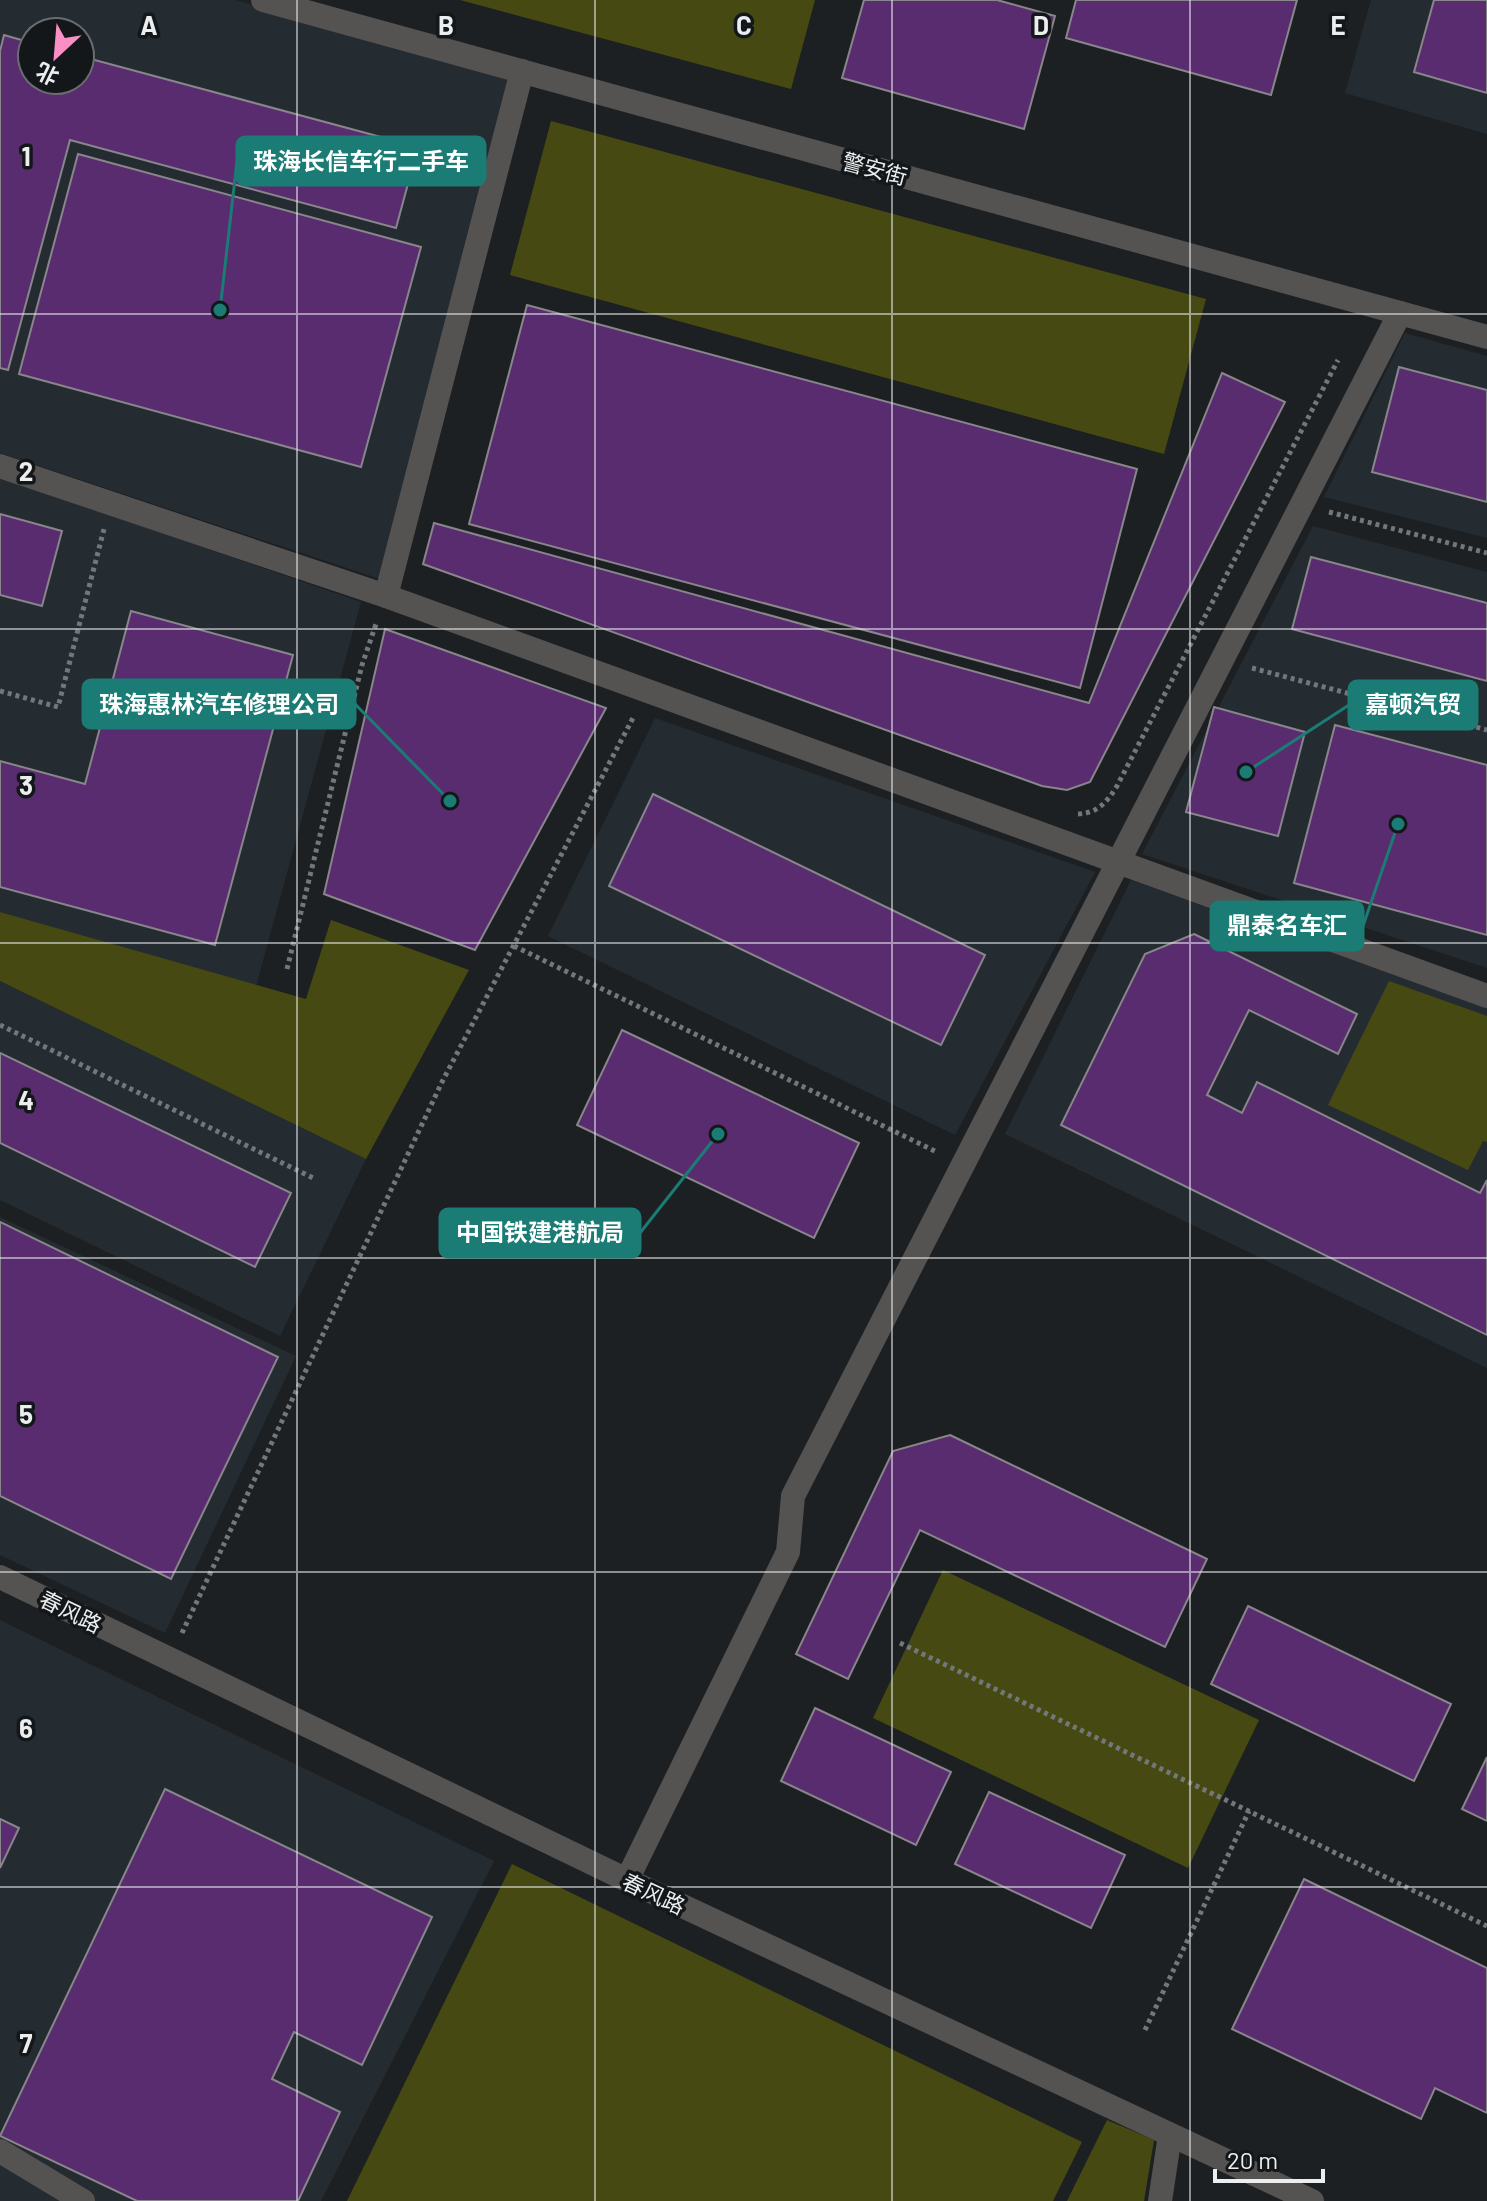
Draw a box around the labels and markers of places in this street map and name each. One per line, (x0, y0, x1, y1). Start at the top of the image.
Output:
callout: 珠海长信车行二手车 (237, 137, 485, 185)
callout: 珠海惠林汽车修理公司 (83, 680, 355, 728)
callout: 嘉顿汽贸 (1349, 681, 1477, 729)
callout: 鼎泰名车汇 (1211, 902, 1363, 950)
callout: 中国铁建港航局 (440, 1209, 640, 1257)

